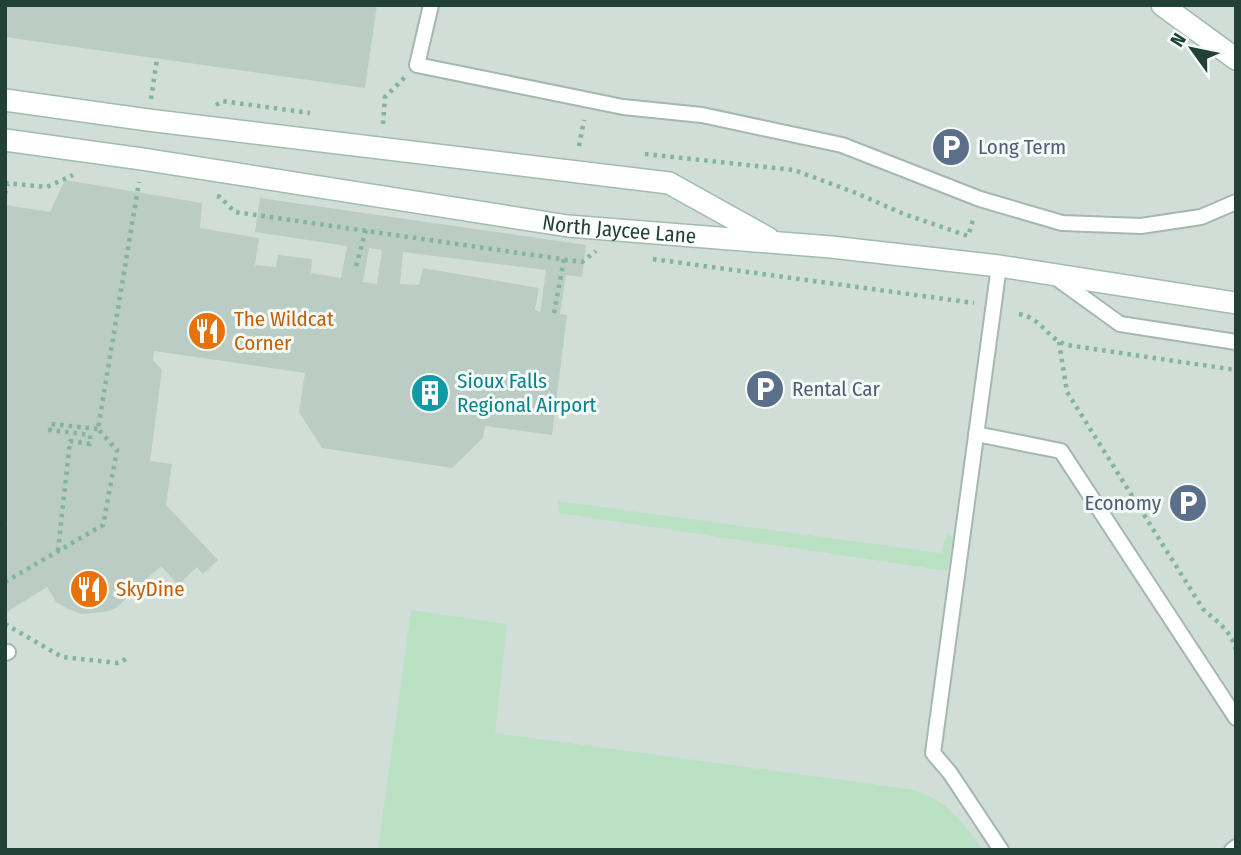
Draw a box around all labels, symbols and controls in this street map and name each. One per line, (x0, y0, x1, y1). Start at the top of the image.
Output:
north arrow (1157, 14, 1227, 84)
text: N (1165, 29, 1191, 51)
parking icon: Long Term (930, 126, 972, 168)
place label: Long Term (978, 134, 1066, 160)
street label: North Jaycee Lane (541, 209, 697, 249)
place label: The Wildcat Corner (234, 306, 334, 356)
restaurant icon: The Wildcat Corner (186, 310, 228, 352)
place label: Sioux Falls Regional Airport (457, 368, 597, 418)
parking icon: Rental Car (744, 368, 786, 410)
building icon: Sioux Falls Regional Airport (409, 372, 451, 414)
place label: Rental Car (792, 376, 881, 402)
parking icon: Economy (1167, 482, 1209, 524)
place label: Economy (1084, 490, 1162, 516)
restaurant icon: SkyDine (68, 568, 110, 610)
place label: SkyDine (116, 576, 185, 602)

